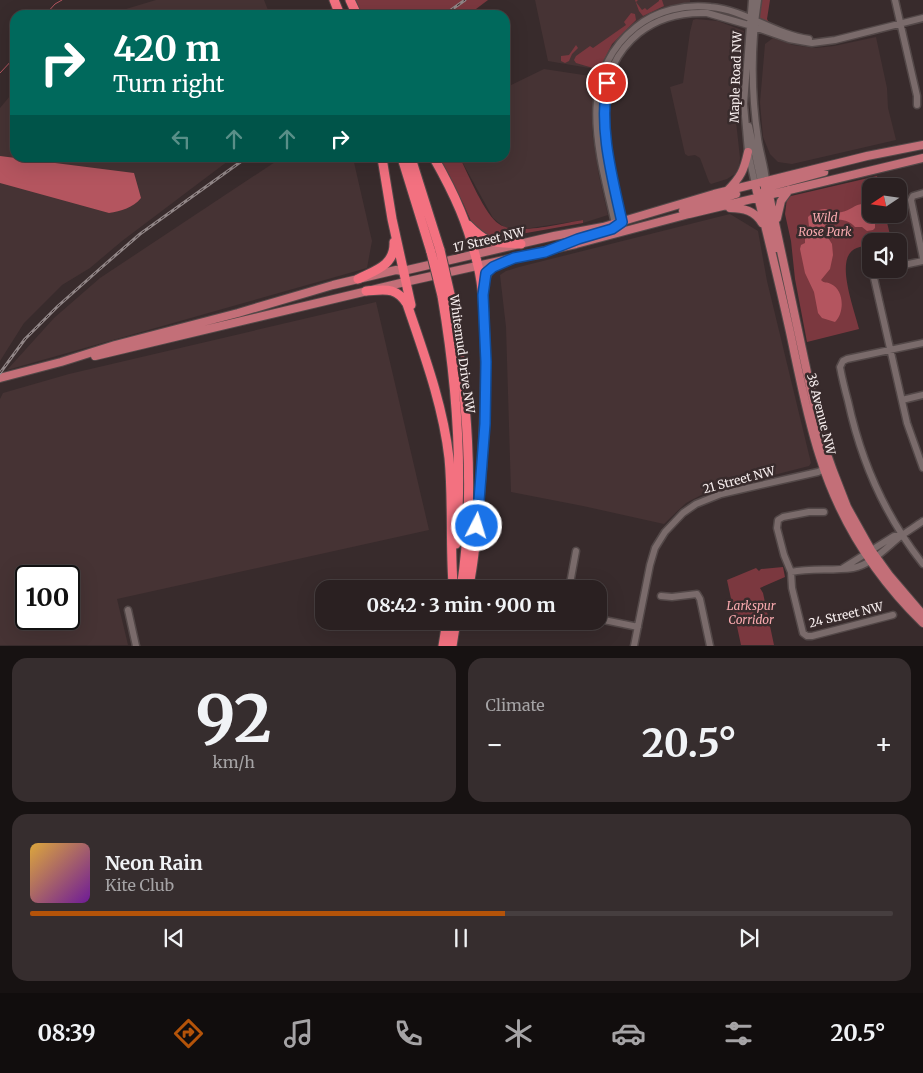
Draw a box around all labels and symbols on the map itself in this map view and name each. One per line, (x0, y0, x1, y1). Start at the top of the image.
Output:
street label: Maple Road NW (726, 30, 745, 123)
pin (586, 62, 628, 104)
north arrow (862, 178, 908, 222)
park label: Wild Rose Park (798, 210, 852, 239)
street label: 17 Street NW (451, 224, 527, 255)
street label: Whitemud Drive NW (447, 293, 478, 415)
street label: 38 Avenue NW (804, 372, 839, 457)
street label: 21 Street NW (701, 462, 777, 496)
position arrow (450, 499, 502, 551)
speed limit sign: 100 (15, 565, 80, 630)
park label: Larkspur Corridor (726, 598, 777, 627)
street label: 24 Street NW (807, 598, 886, 630)

